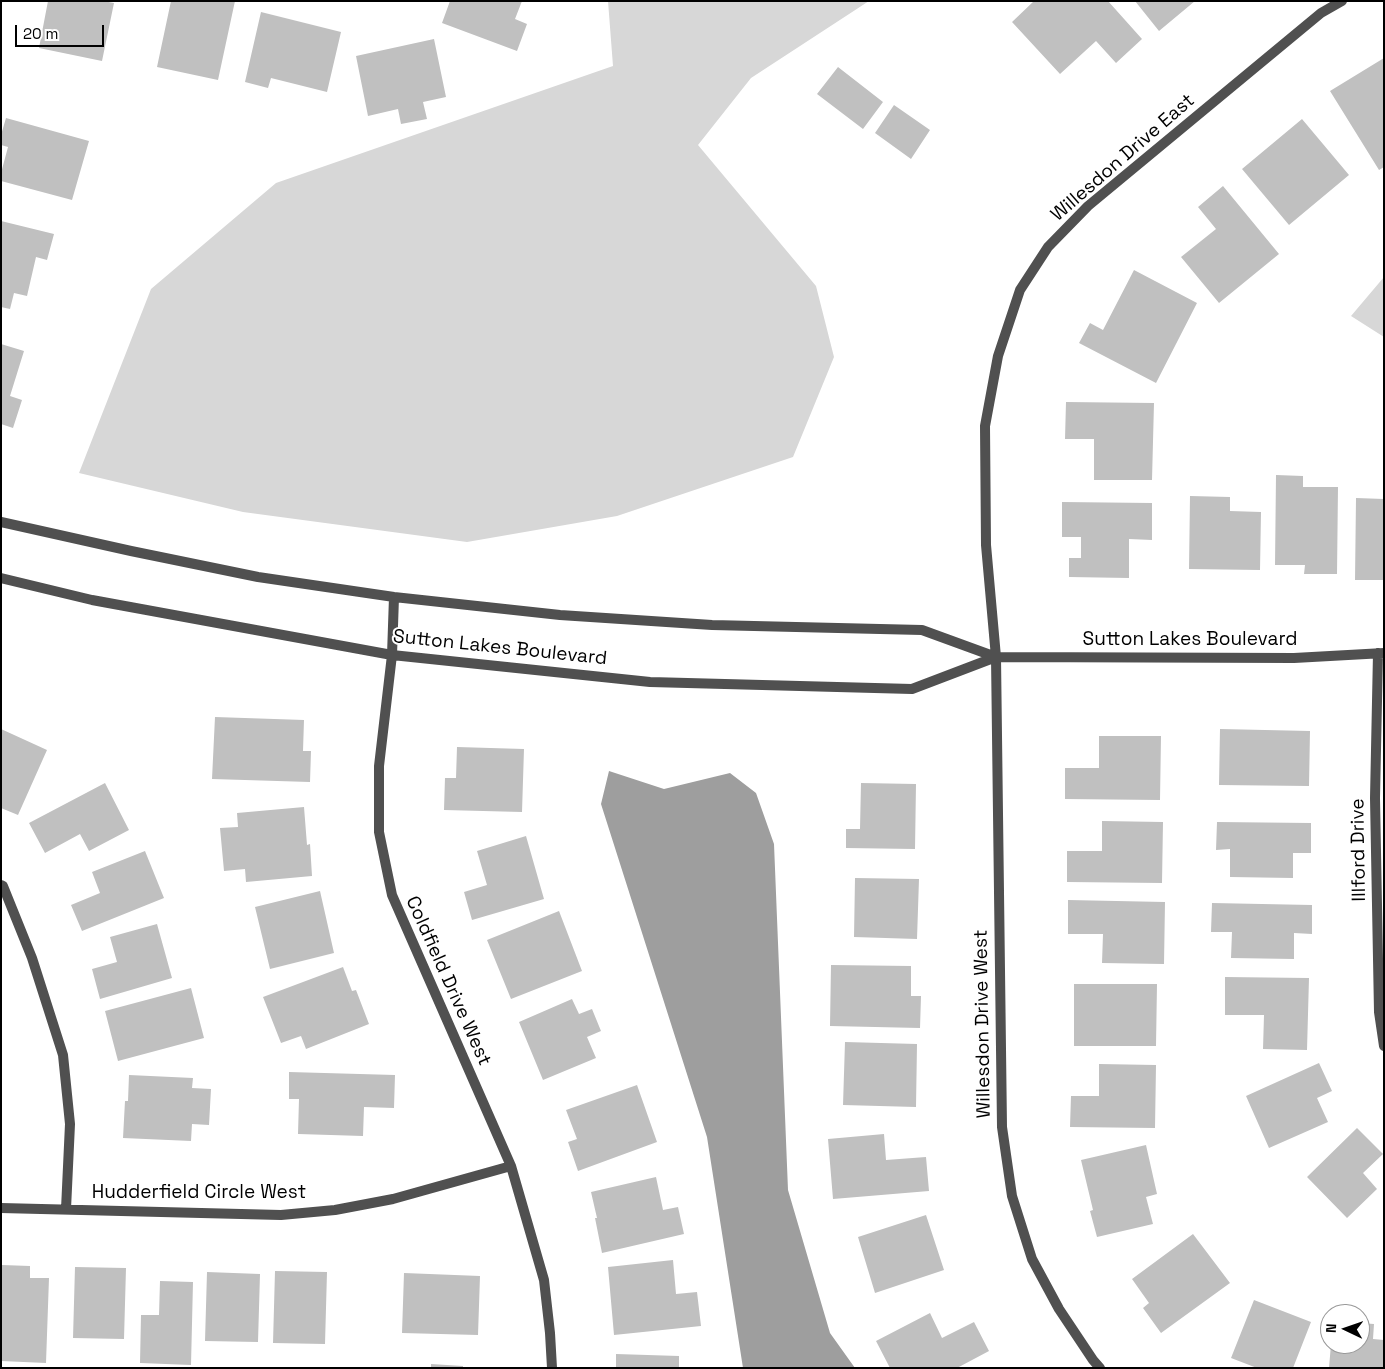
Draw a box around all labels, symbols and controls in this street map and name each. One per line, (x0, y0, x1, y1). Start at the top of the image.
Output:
scale bar (18, 15, 106, 47)
text: 20 m (23, 24, 58, 43)
street label: Willesdon Drive East (1047, 89, 1199, 227)
street label: Sutton Lakes Boulevard (392, 625, 608, 671)
street label: Sutton Lakes Boulevard (1083, 629, 1297, 651)
street label: Illford Drive (1347, 798, 1371, 902)
street label: Coldfield Drive West (400, 893, 496, 1069)
street label: Willesdon Drive West (970, 929, 996, 1119)
street label: Hudderfield Circle West (92, 1182, 306, 1204)
north arrow (1320, 1304, 1370, 1354)
text: N (1322, 1323, 1340, 1333)

